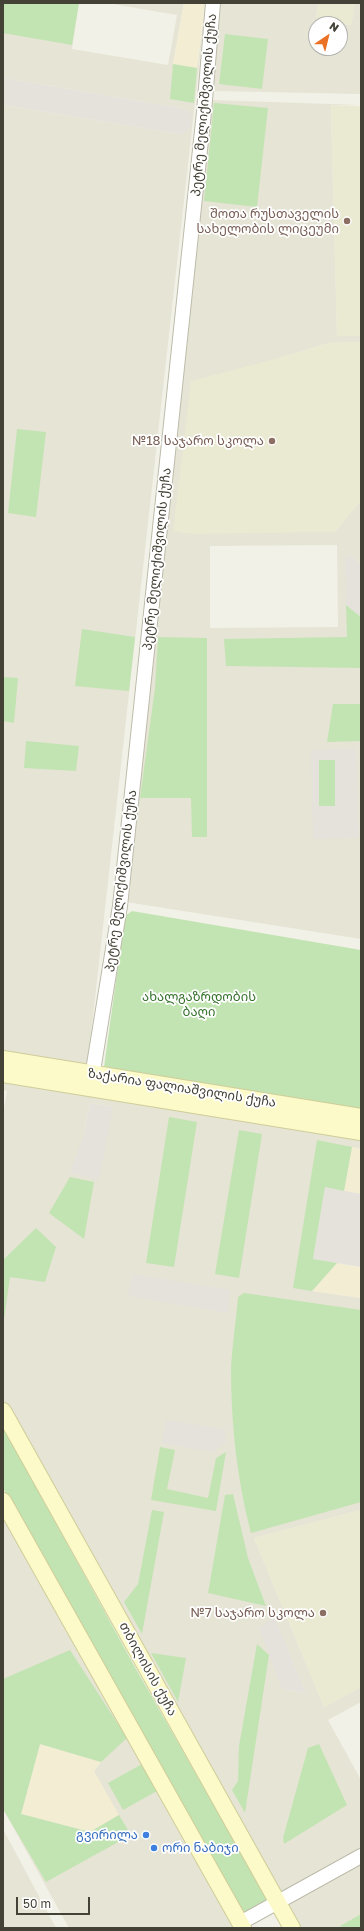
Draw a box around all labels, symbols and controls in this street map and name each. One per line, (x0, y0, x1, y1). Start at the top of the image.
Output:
street label: პეტრე მელიქიშვილის ქუჩა (188, 13, 220, 197)
north arrow (308, 16, 348, 56)
text: N (327, 19, 342, 34)
place label: შოთა რუსთაველის სახელობის ლიცეუმი (197, 206, 339, 237)
marker: შოთა რუსთაველის სახელობის ლიცეუმი (342, 216, 352, 226)
place label: №18 საჯარო სკოლა (132, 433, 264, 449)
marker: №18 საჯარო სკოლა (267, 436, 277, 446)
street label: პეტრე მელიქიშვილის ქუჩა (140, 467, 174, 651)
street label: პეტრე მელიქიშვილის ქუჩა (102, 789, 140, 973)
park label: ახალგაზრდობის ბაღი (142, 989, 256, 1020)
street label: ზაქარია ფალიაშვილის ქუჩა (87, 1065, 277, 1111)
place label: №7 საჯარო სკოლა (190, 1605, 315, 1621)
marker: №7 საჯარო სკოლა (318, 1608, 328, 1618)
street label: თბილისის ქუჩა (116, 1619, 180, 1719)
place label: გვირილა (76, 1827, 138, 1843)
marker: გვირილა (141, 1830, 151, 1840)
place label: ორი ნაბიჯი (162, 1840, 239, 1856)
marker: ორი ნაბიჯი (149, 1843, 159, 1853)
scale bar (18, 1889, 92, 1915)
text: 50 m (23, 1896, 51, 1911)

